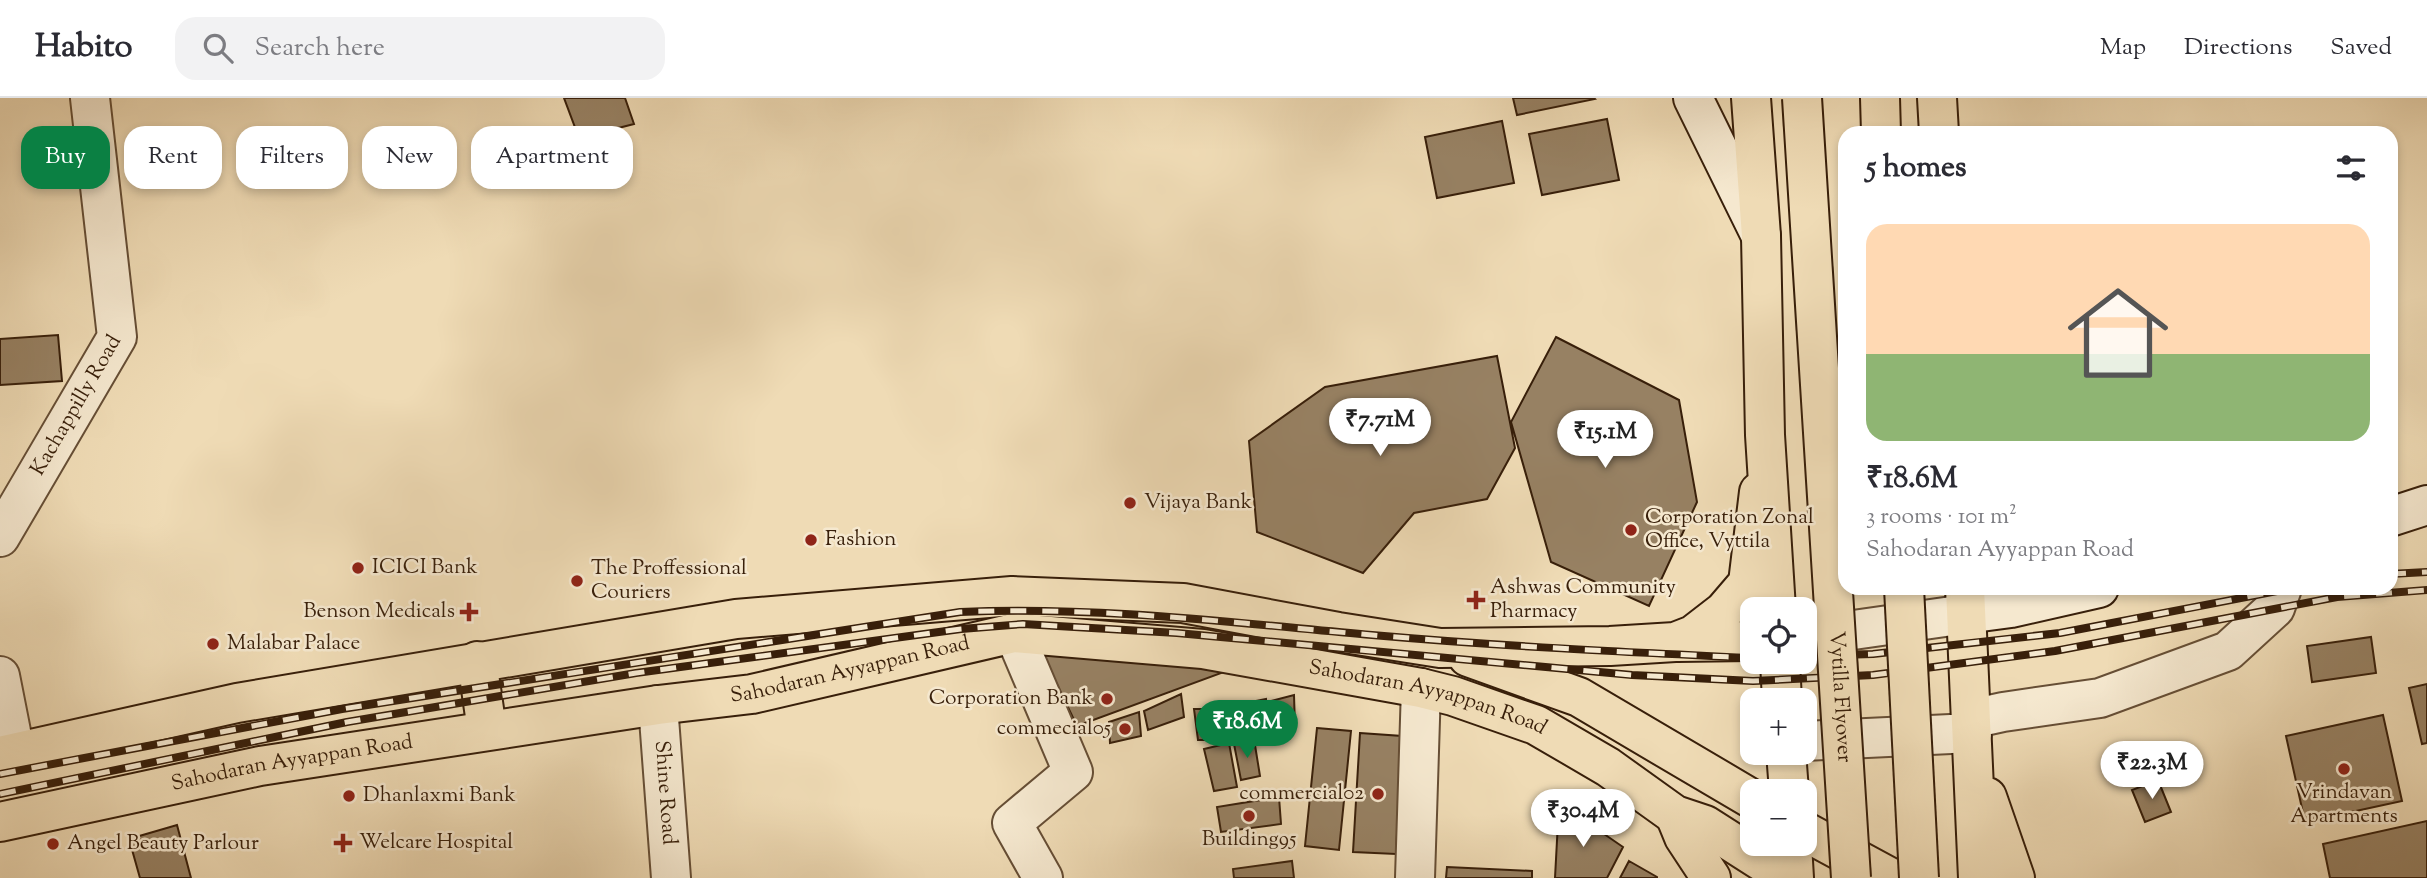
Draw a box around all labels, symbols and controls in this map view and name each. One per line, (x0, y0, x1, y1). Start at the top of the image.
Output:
search box (175, 17, 665, 80)
text: Habito (35, 24, 133, 72)
icon: search (199, 29, 237, 67)
text: Search here (255, 30, 385, 67)
text: Map (2100, 31, 2146, 65)
text: Directions (2184, 31, 2292, 65)
text: Saved (2330, 31, 2392, 65)
chip: Buy (21, 126, 110, 189)
chip: Rent (124, 126, 222, 189)
chip: Filters (236, 126, 348, 189)
chip: New (362, 126, 457, 189)
chip: Apartment (471, 126, 633, 189)
text: 5 homes (1866, 147, 1967, 190)
icon: filters (2332, 149, 2370, 187)
icon: home (2055, 270, 2181, 396)
street label: Kachappilly Road (24, 330, 130, 482)
pin: ₹7.71M (1323, 398, 1437, 458)
text: ₹7.71M (1345, 404, 1415, 437)
pin: ₹15.1M (1548, 410, 1662, 470)
text: ₹15.1M (1573, 416, 1637, 449)
text: ₹18.6M (1866, 458, 1958, 501)
place label: Vijaya Bank (1144, 488, 1253, 518)
marker: Vijaya Bank (1122, 495, 1138, 511)
text: 3 rooms · 101 m² (1866, 501, 2017, 534)
place label: Corporation Zonal Office, Vyttila (1645, 503, 1814, 557)
marker: Corporation Zonal Office, Vyttila (1623, 522, 1639, 538)
place label: Fashion (825, 525, 896, 555)
marker: Fashion (803, 532, 819, 548)
text: Sahodaran Ayyappan Road (1866, 534, 2134, 567)
place label: ICICI Bank (372, 553, 478, 583)
place label: The Proffessional Couriers (591, 554, 747, 608)
marker: ICICI Bank (350, 560, 366, 576)
marker: The Proffessional Couriers (569, 573, 585, 589)
place label: Ashwas Community Pharmacy (1490, 573, 1676, 627)
marker: Ashwas Community Pharmacy (1468, 592, 1484, 608)
place label: Benson Medicals (303, 597, 455, 627)
map controls (1740, 597, 1817, 856)
button: locate (1740, 597, 1817, 674)
marker: Benson Medicals (461, 604, 477, 620)
place label: Malabar Palace (227, 629, 360, 659)
street label: Sahodaran Ayyappan Road (729, 629, 973, 711)
street label: Vytilla Flyover (1821, 630, 1859, 764)
marker: Malabar Palace (205, 636, 221, 652)
street label: Sahodaran Ayyappan Road (1306, 653, 1552, 743)
place label: Corporation Bank (929, 684, 1094, 714)
button: + (1740, 688, 1817, 765)
marker: Corporation Bank (1099, 691, 1115, 707)
pin: ₹18.6M (1190, 700, 1304, 760)
text: ₹18.6M (1212, 706, 1282, 739)
place label: commecial05 (997, 714, 1111, 744)
marker: commecial05 (1117, 721, 1133, 737)
street label: Sahodaran Ayyappan Road (168, 728, 415, 800)
street label: Shine Road (646, 739, 683, 846)
pin: ₹22.3M (2095, 742, 2209, 801)
text: ₹22.3M (2117, 747, 2187, 780)
marker: Vrindavan Apartments (2336, 761, 2352, 777)
place label: Vrindavan Apartments (2290, 778, 2398, 832)
place label: commercial02 (1239, 779, 1364, 809)
button: − (1740, 779, 1817, 856)
place label: Dhanlaxmi Bank (363, 781, 516, 811)
marker: commercial02 (1370, 786, 1386, 802)
marker: Dhanlaxmi Bank (341, 788, 357, 804)
pin: ₹30.4M (1526, 790, 1640, 849)
text: ₹30.4M (1547, 795, 1619, 828)
marker: Building95 (1241, 808, 1257, 824)
place label: Building95 (1202, 825, 1296, 855)
place label: Welcare Hospital (359, 828, 513, 858)
place label: Angel Beauty Parlour (67, 829, 259, 859)
marker: Welcare Hospital (333, 833, 353, 853)
marker: Angel Beauty Parlour (45, 836, 61, 852)

